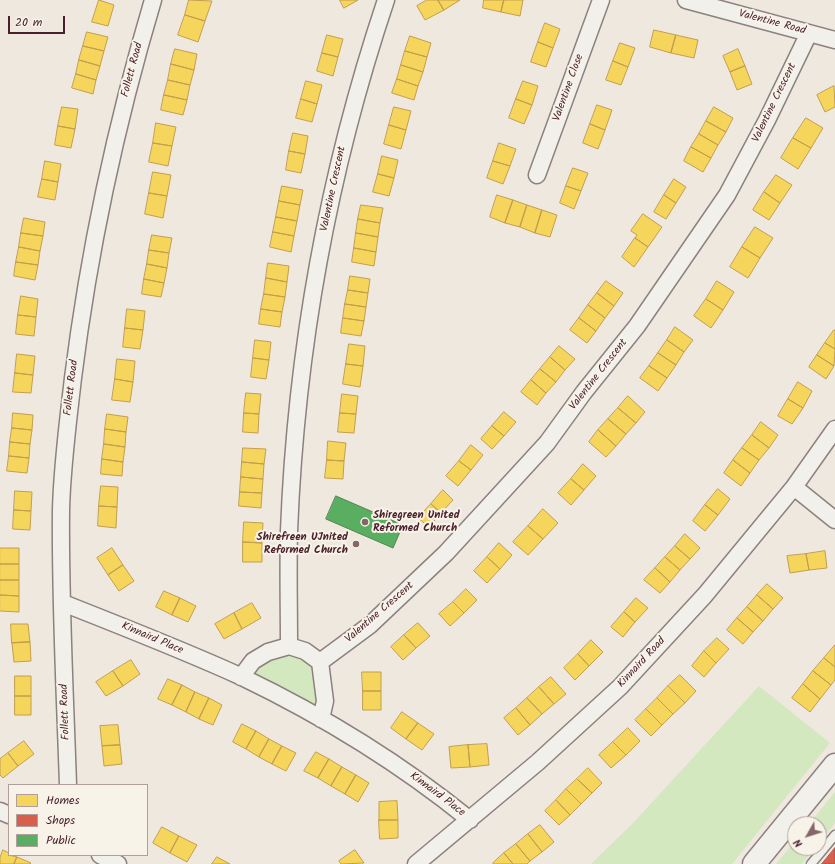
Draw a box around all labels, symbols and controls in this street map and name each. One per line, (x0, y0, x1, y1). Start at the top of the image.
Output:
scale bar (10, 8, 67, 34)
street label: Valentine Road (737, 8, 807, 38)
text: 20 m (15, 13, 42, 32)
street label: Follett Road (119, 41, 147, 99)
street label: Valentine Close (551, 53, 587, 123)
street label: Valentine Crescent (750, 61, 800, 145)
street label: Valentine Crescent (319, 145, 349, 233)
street label: Valentine Crescent (567, 337, 631, 413)
street label: Follett Road (62, 359, 82, 417)
place label: Shiregreen United Reformed Church (373, 509, 460, 535)
marker: Shiregreen United Reformed Church (360, 517, 370, 527)
place label: Shirefreen UJnited Reformed Church (257, 531, 348, 557)
marker: Shirefreen UJnited Reformed Church (351, 539, 361, 549)
street label: Valentine Crescent (343, 580, 417, 646)
street label: Kinnaird Place (119, 620, 185, 658)
street label: Kinnaird Road (615, 635, 669, 691)
street label: Follett Road (58, 684, 74, 740)
street label: Kinnaird Place (407, 770, 467, 820)
legend (8, 784, 148, 856)
text: Homes (46, 791, 80, 810)
text: Shops (46, 811, 75, 830)
north arrow (787, 816, 827, 856)
text: Public (46, 831, 76, 850)
text: N (789, 835, 808, 851)

